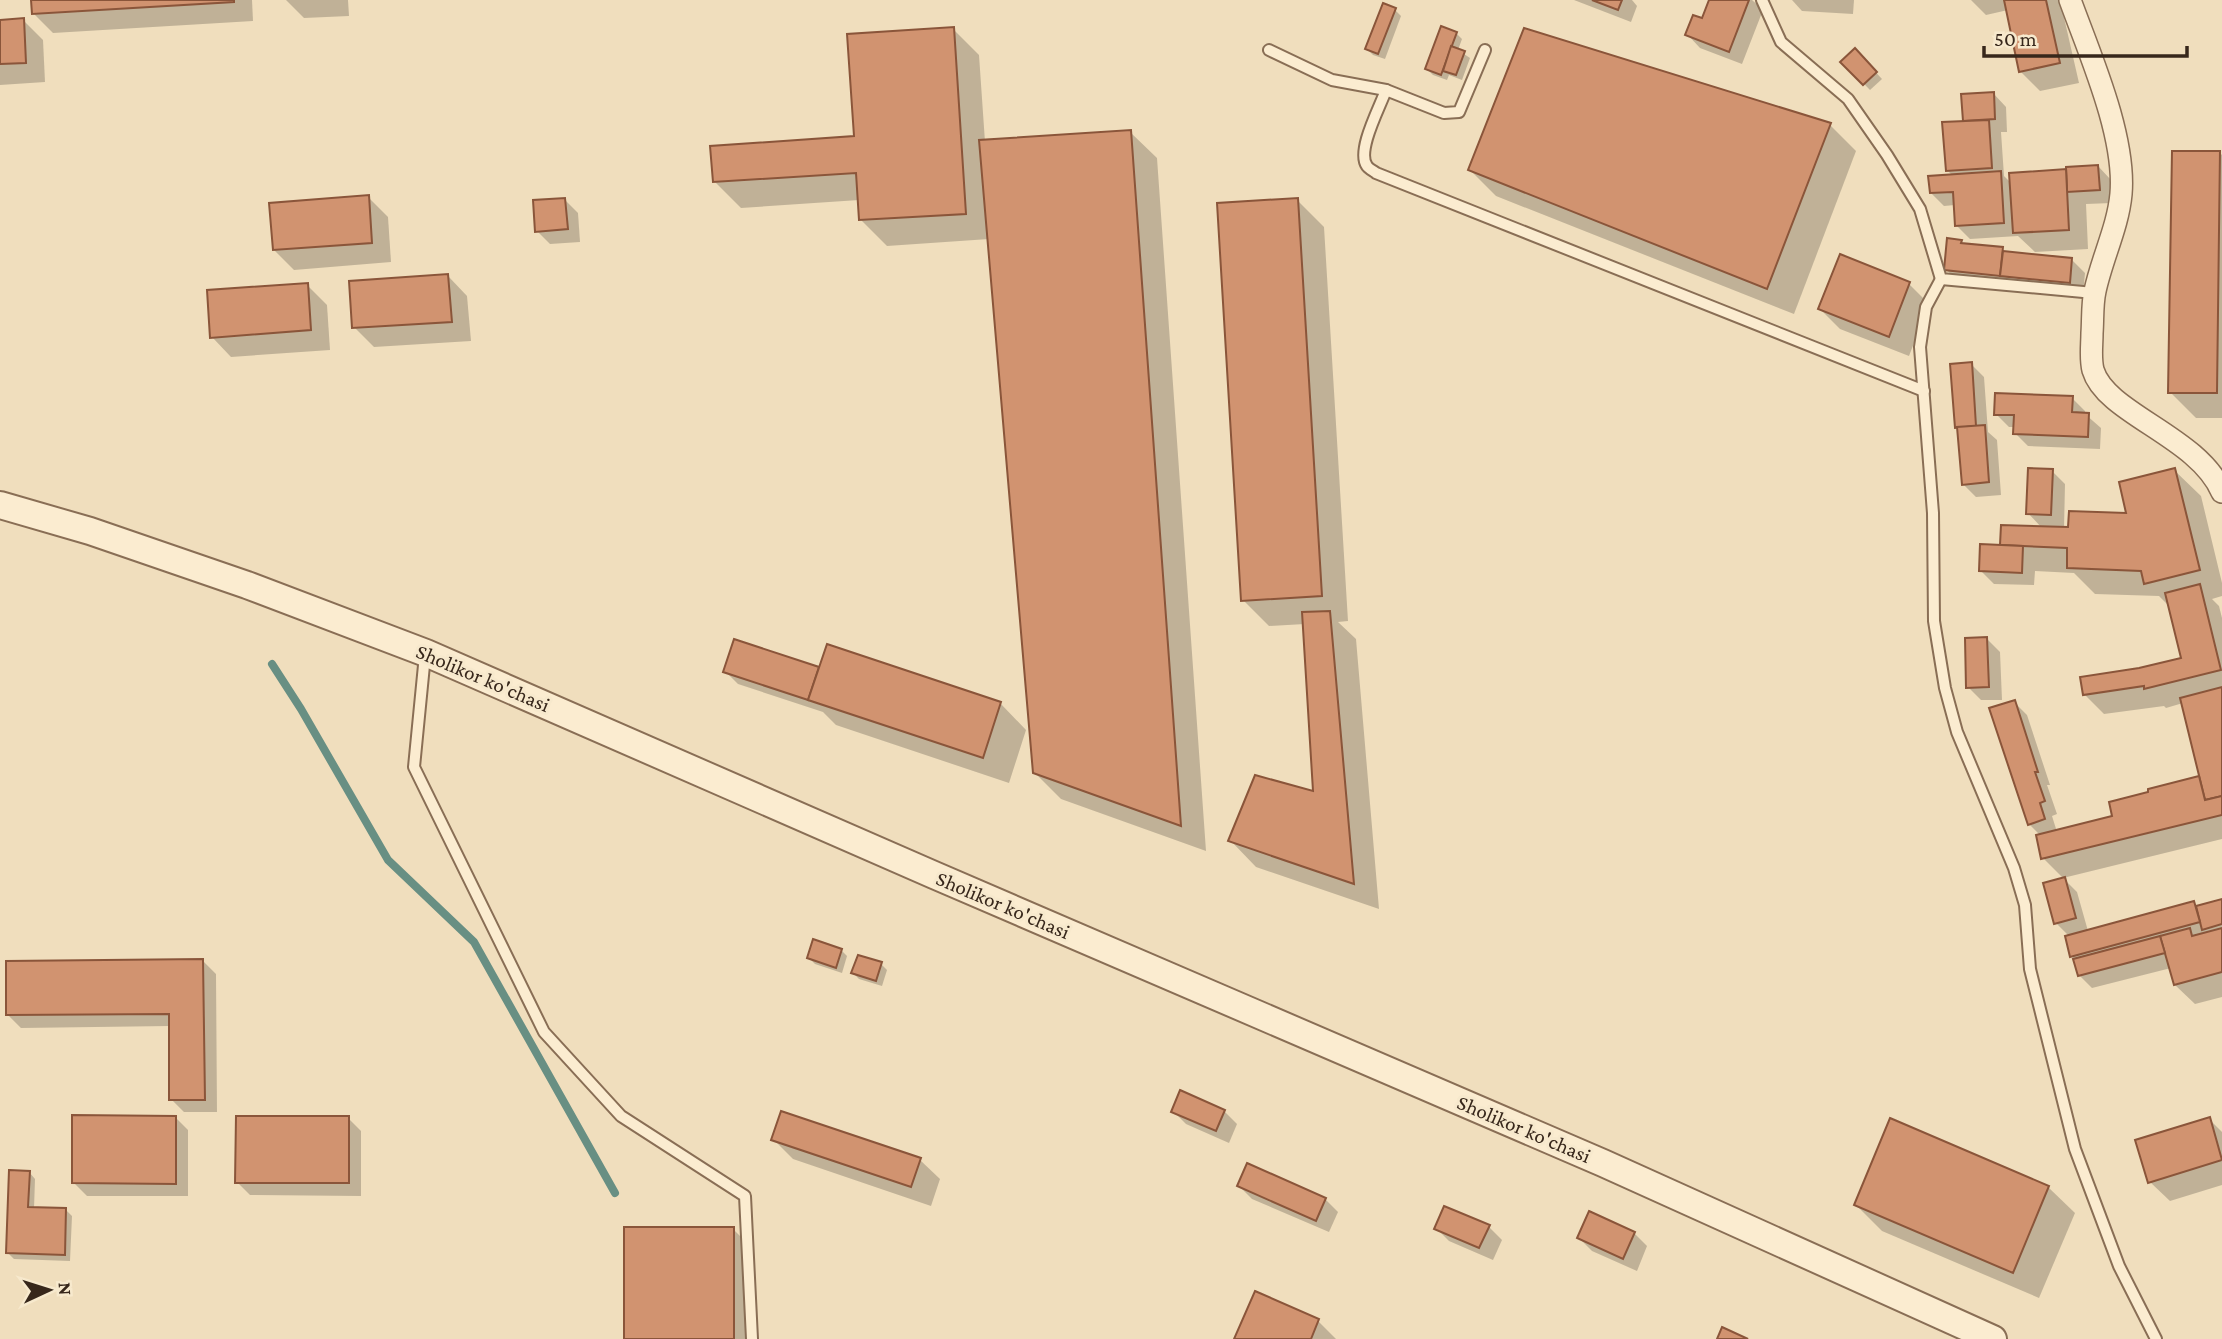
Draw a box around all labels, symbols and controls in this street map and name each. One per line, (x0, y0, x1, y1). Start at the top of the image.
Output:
scale bar (1984, 14, 2187, 58)
text: 50 m (1994, 27, 2037, 51)
street label: Sholikor ko'chasi (413, 639, 554, 717)
street label: Sholikor ko'chasi (933, 866, 1074, 944)
street label: Sholikor ko'chasi (1454, 1090, 1595, 1168)
north arrow (14, 1255, 84, 1325)
text: N (55, 1282, 76, 1296)

